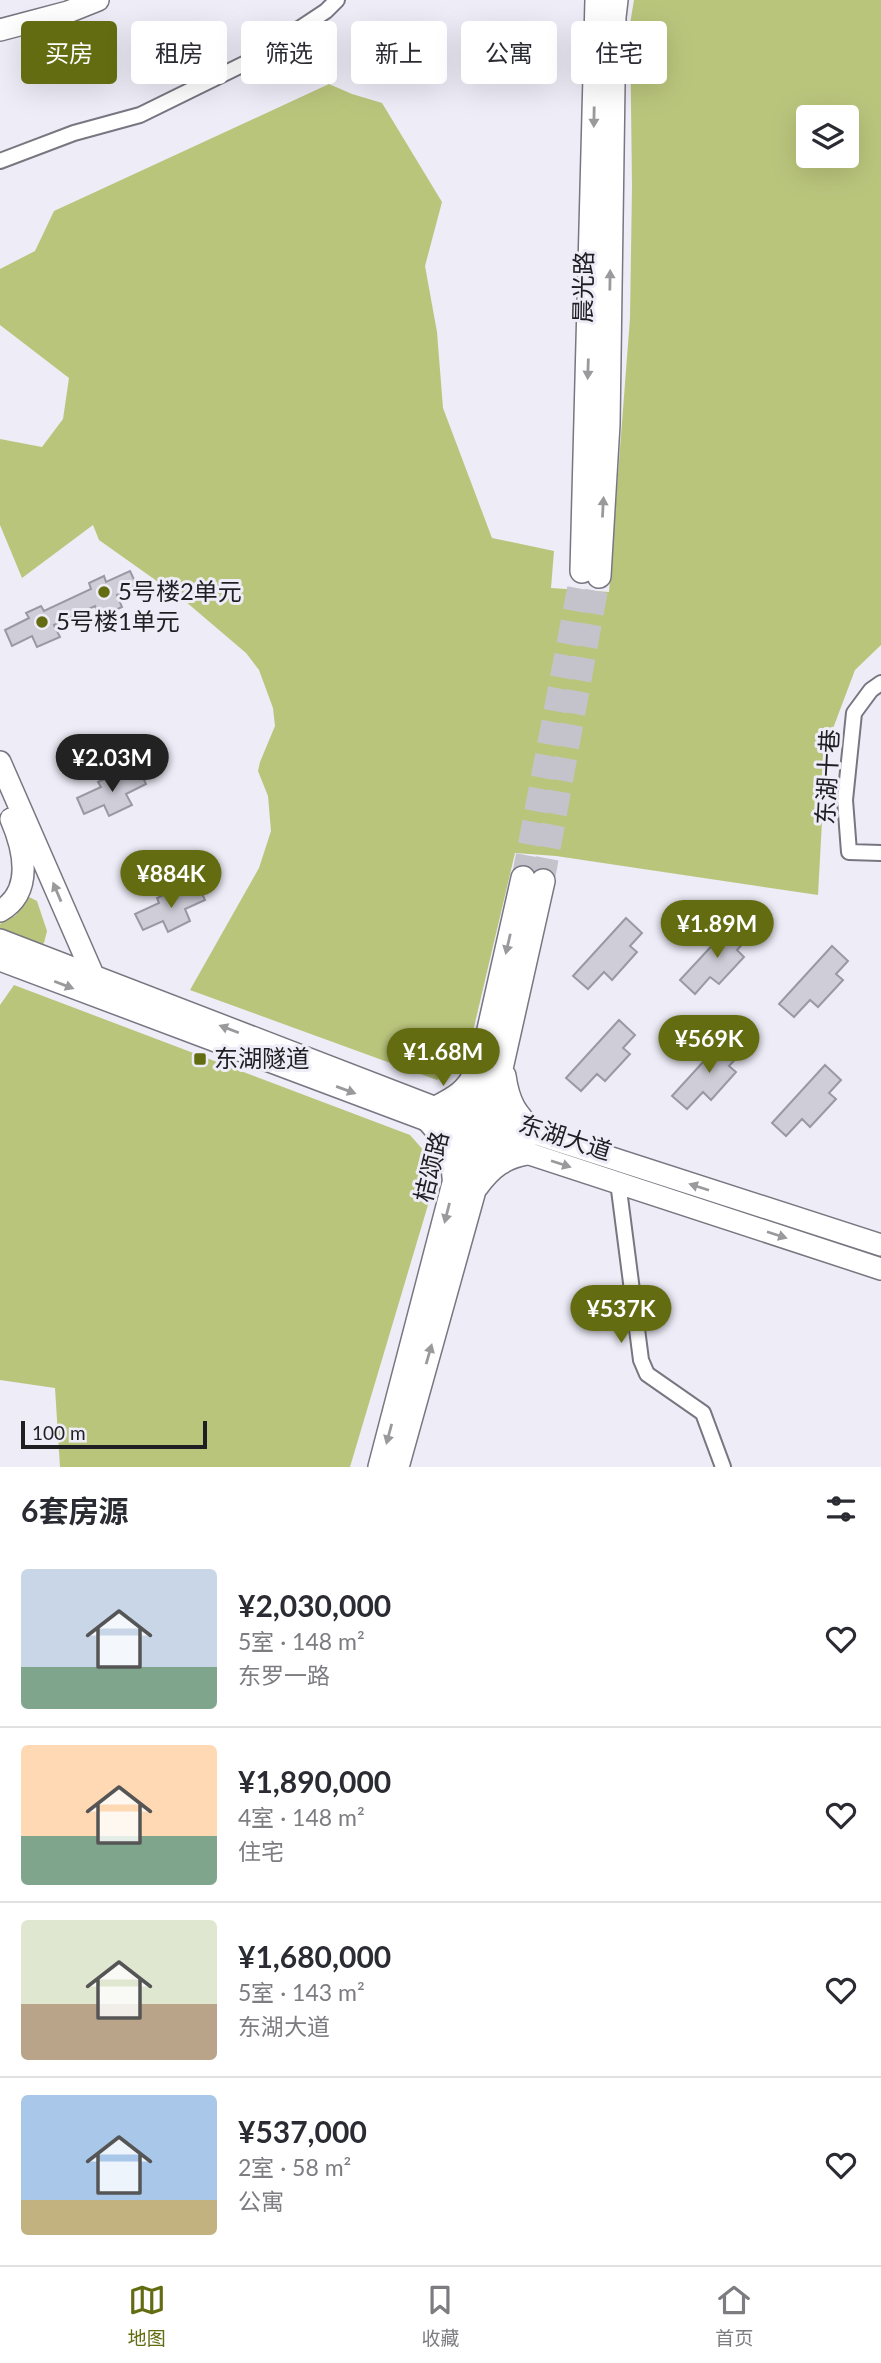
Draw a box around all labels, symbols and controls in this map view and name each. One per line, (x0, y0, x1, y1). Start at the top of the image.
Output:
chip: 买房 (21, 21, 117, 84)
chip: 租房 (131, 21, 227, 84)
chip: 筛选 (241, 21, 337, 84)
chip: 新上 (351, 21, 447, 84)
chip: 公寓 (461, 21, 557, 84)
chip: 住宅 (571, 21, 667, 84)
map controls (796, 105, 859, 168)
button: layers (796, 105, 859, 168)
one-way arrow (588, 106, 600, 128)
street label: 晨光路 (567, 251, 598, 323)
one-way arrow (604, 269, 616, 291)
one-way arrow (582, 358, 594, 380)
one-way arrow (598, 496, 609, 518)
place label: 5号楼2单元 (118, 576, 242, 605)
marker: 5号楼2单元 (96, 584, 112, 600)
place label: 5号楼1单元 (56, 606, 180, 635)
marker: 5号楼1单元 (34, 614, 50, 630)
street label: 东湖十巷 (810, 728, 843, 826)
pin: ¥2.03M (55, 734, 169, 794)
text: ¥2.03M (72, 743, 152, 771)
pin: ¥884K (122, 850, 220, 910)
text: ¥884K (136, 859, 206, 887)
one-way arrow (51, 882, 63, 902)
pin: ¥1.89M (660, 900, 774, 960)
text: ¥1.89M (677, 909, 757, 937)
one-way arrow (503, 933, 514, 955)
one-way arrow (53, 979, 74, 990)
pin: ¥569K (660, 1016, 758, 1075)
one-way arrow (218, 1023, 239, 1034)
text: ¥569K (674, 1024, 744, 1052)
pin: ¥1.68M (386, 1028, 500, 1088)
text: ¥1.68M (403, 1037, 483, 1065)
place label: 东湖隧道 (214, 1043, 310, 1072)
marker: 东湖隧道 (192, 1051, 208, 1067)
one-way arrow (335, 1085, 356, 1096)
street label: 东湖大道 (515, 1108, 616, 1165)
street label: 桔颂路 (408, 1128, 453, 1205)
one-way arrow (550, 1159, 571, 1170)
one-way arrow (689, 1181, 710, 1191)
one-way arrow (441, 1203, 452, 1225)
one-way arrow (767, 1230, 788, 1241)
pin: ¥537K (572, 1286, 670, 1345)
text: ¥537K (586, 1294, 656, 1322)
one-way arrow (424, 1343, 435, 1365)
scale bar (21, 1418, 206, 1450)
text: 100 m (32, 1421, 86, 1444)
one-way arrow (383, 1423, 394, 1445)
icon: filters (822, 1490, 860, 1528)
text: 6套房源 (21, 1492, 128, 1528)
text: ¥2,030,000 (238, 1587, 391, 1623)
icon: home (77, 1597, 161, 1681)
icon: heart (822, 1620, 860, 1658)
text: 5室 · 148 m² (238, 1627, 365, 1655)
text: 东罗一路 (238, 1661, 330, 1689)
text: ¥1,890,000 (238, 1763, 391, 1799)
icon: home (77, 1773, 161, 1857)
icon: heart (822, 1796, 860, 1834)
text: 4室 · 148 m² (238, 1803, 365, 1831)
text: 住宅 (238, 1837, 284, 1865)
text: ¥1,680,000 (238, 1938, 391, 1974)
icon: home (77, 1948, 161, 2032)
icon: heart (822, 1971, 860, 2009)
text: 5室 · 143 m² (238, 1978, 365, 2006)
text: 东湖大道 (238, 2012, 330, 2040)
text: ¥537,000 (238, 2113, 367, 2149)
icon: home (77, 2123, 161, 2207)
icon: heart (822, 2146, 860, 2184)
text: 2室 · 58 m² (238, 2153, 351, 2181)
text: 公寓 (238, 2187, 284, 2215)
tab: 地图 (128, 2281, 166, 2350)
tab: 收藏 (421, 2281, 459, 2350)
tab: 首页 (715, 2281, 753, 2350)

